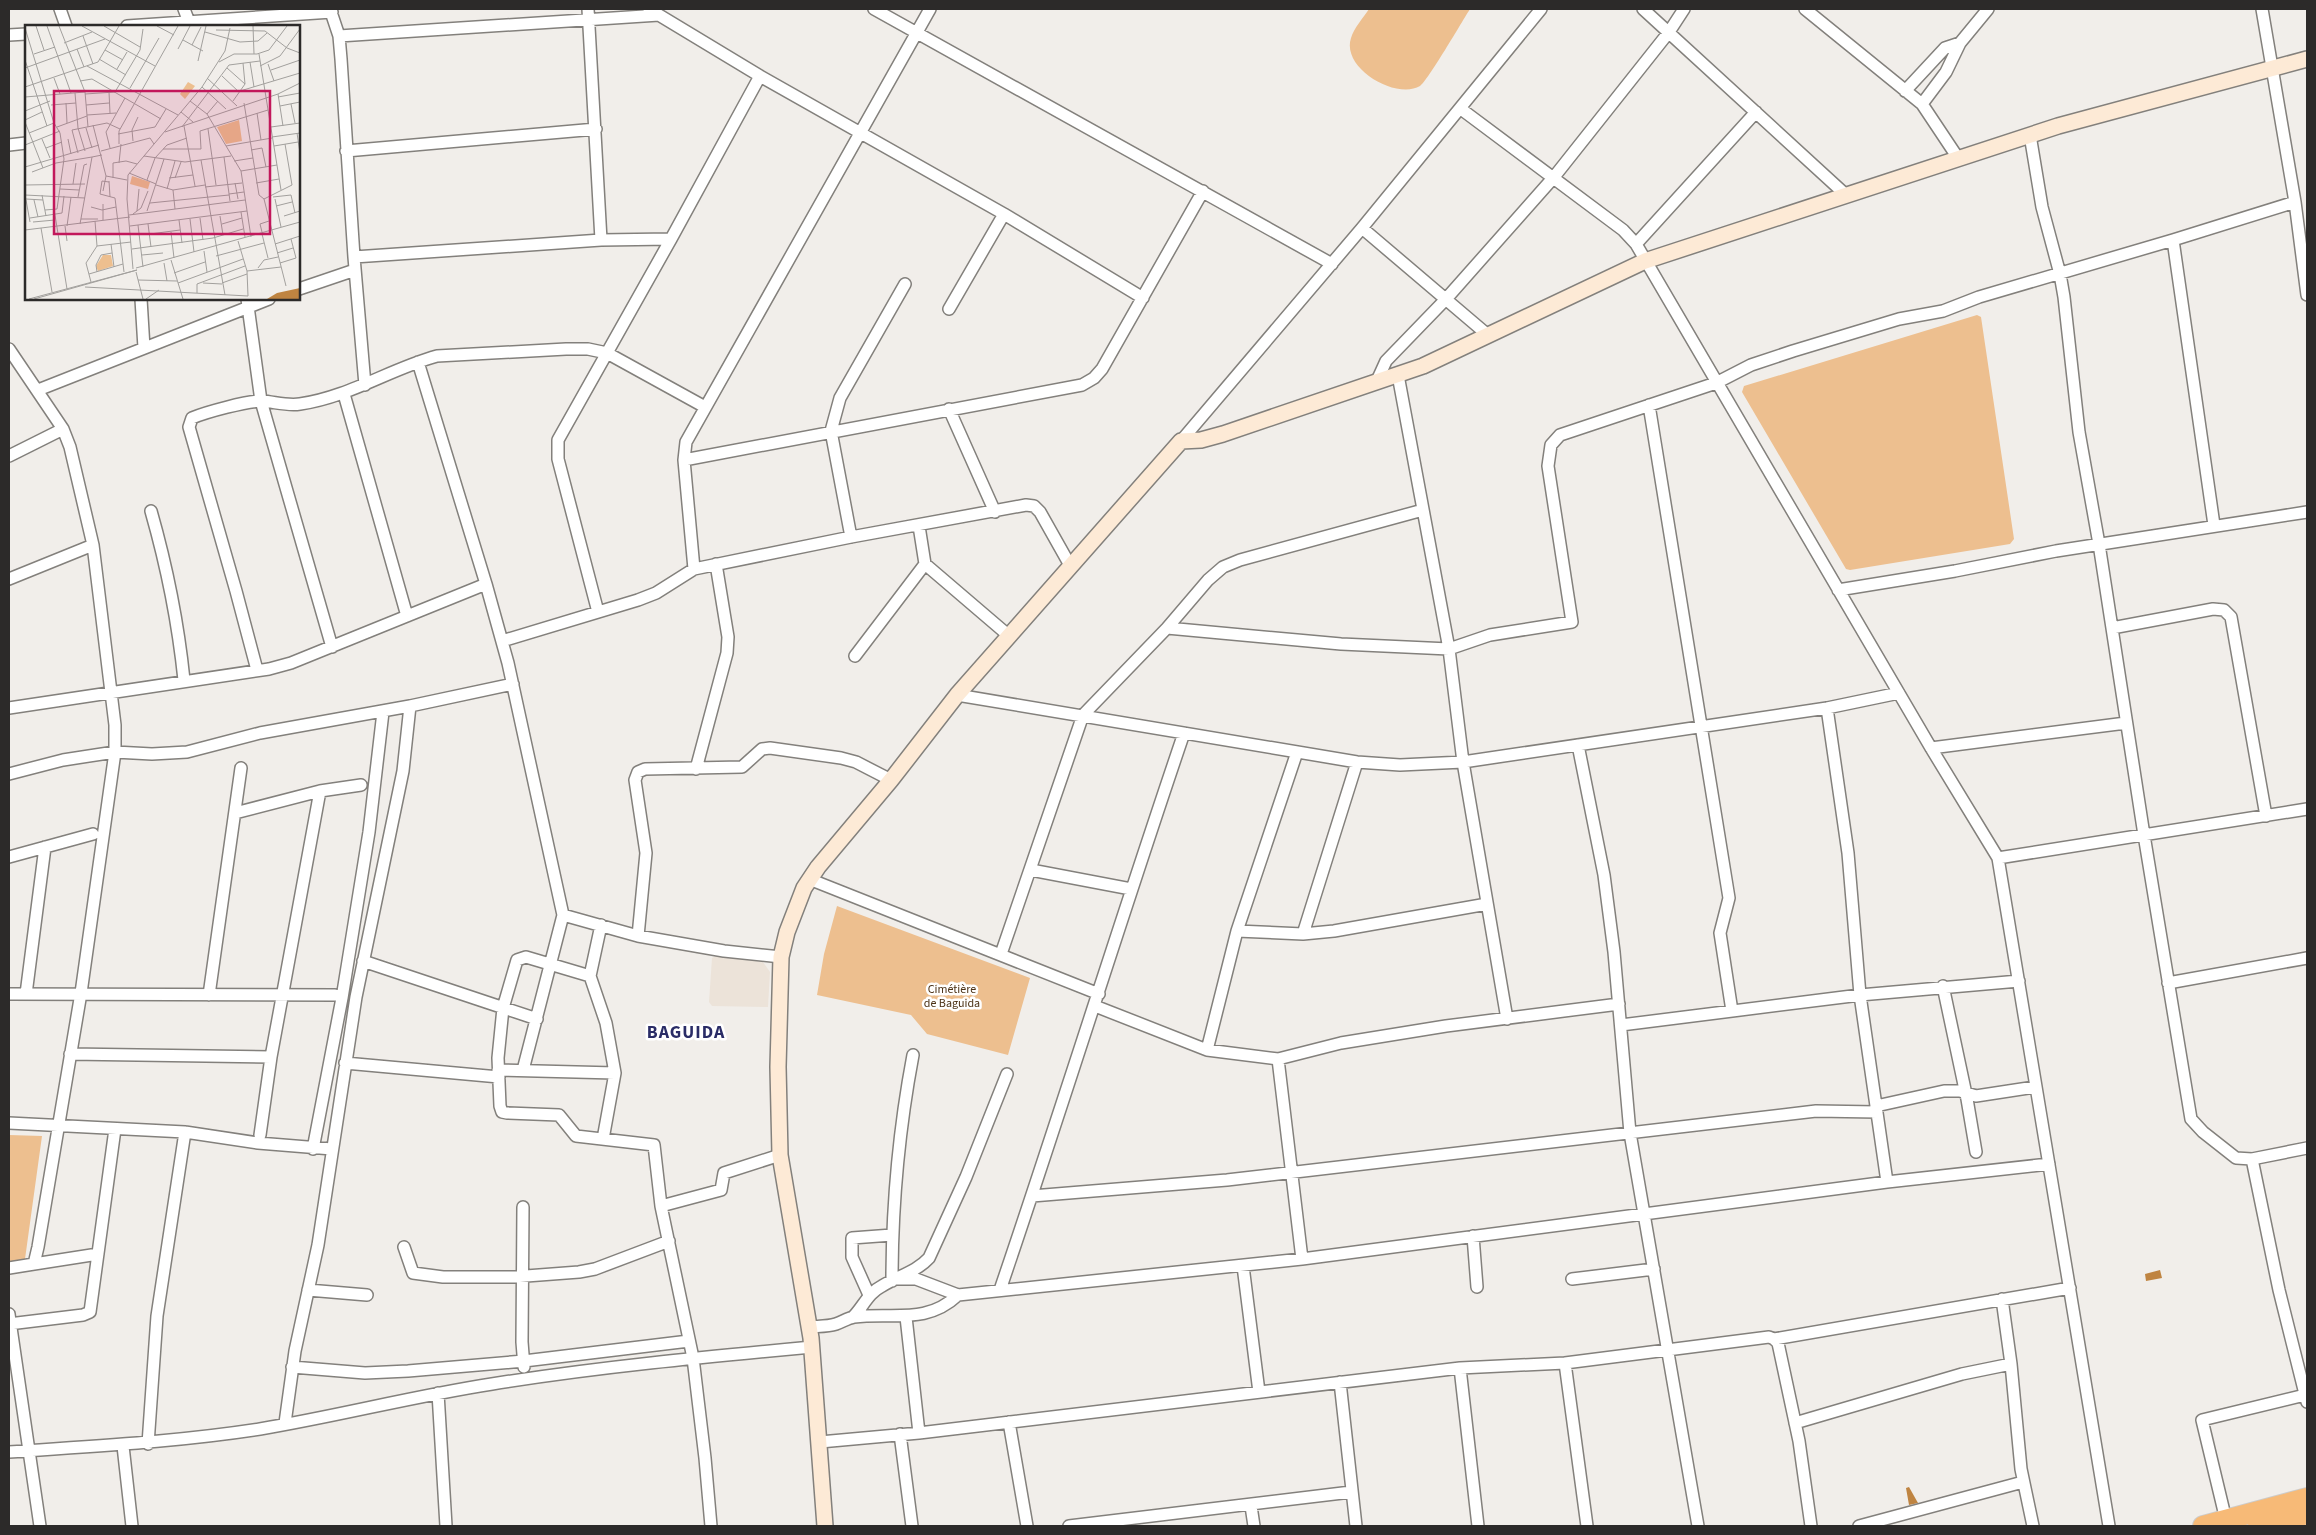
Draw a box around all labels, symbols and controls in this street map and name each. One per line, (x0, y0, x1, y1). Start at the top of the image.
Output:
inset map (25, 25, 300, 300)
park label: Cimétière de Baguida (924, 981, 980, 1012)
district label: BAGUIDA (647, 1020, 725, 1045)

